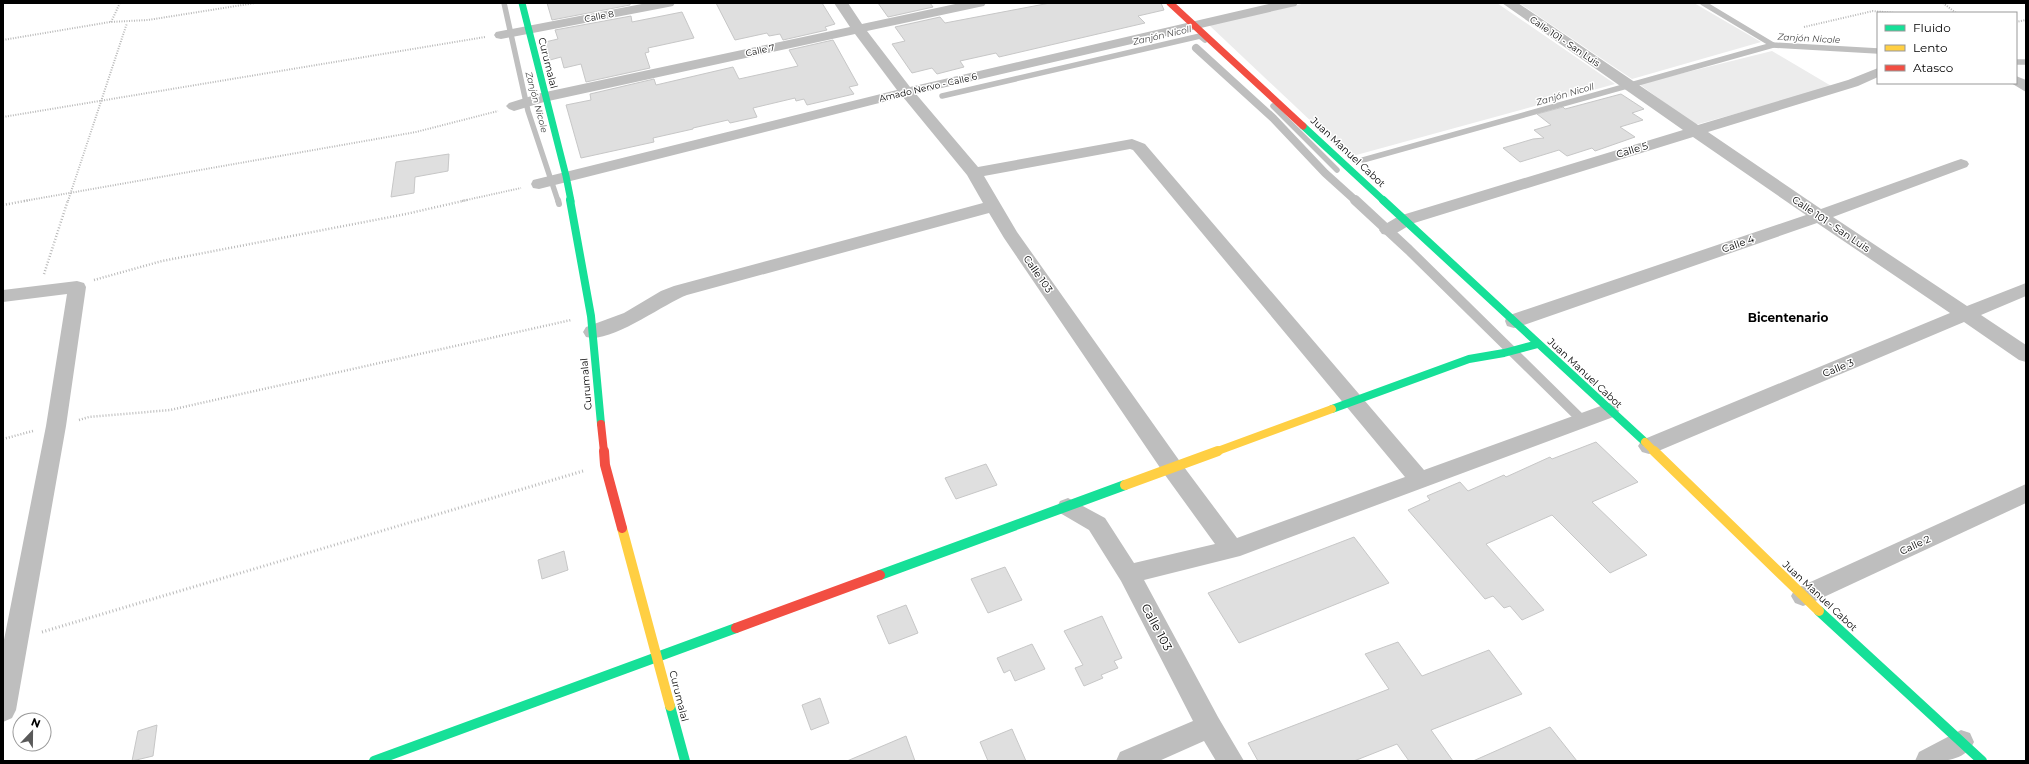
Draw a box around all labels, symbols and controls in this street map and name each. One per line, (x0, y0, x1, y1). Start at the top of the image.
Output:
street label: Calle 8 (583, 8, 615, 24)
legend (1877, 12, 2017, 84)
street label: Calle 101 - San Luis (1528, 13, 1603, 69)
text: Fluido (1913, 20, 1951, 35)
water label: Zanjón Nicoll (1131, 23, 1193, 47)
water label: Zanjón Nicole (1776, 31, 1841, 45)
street label: Curumalal (535, 36, 561, 90)
text: Lento (1913, 40, 1948, 55)
street label: Calle 7 (744, 42, 776, 58)
text: Atasco (1913, 60, 1953, 75)
water label: Zanjón Nicole (523, 69, 551, 134)
street label: Amado Nervo - Calle 6 (878, 70, 979, 104)
water label: Zanjón Nicoll (1534, 80, 1596, 108)
street label: Juan Manuel Cabot (1307, 113, 1388, 190)
street label: Calle 5 (1614, 139, 1650, 161)
street label: Calle 101 - San Luis (1789, 193, 1873, 255)
street label: Calle 4 (1720, 232, 1756, 256)
street label: Calle 103 (1020, 253, 1056, 296)
district label: Bicentenario (1748, 310, 1828, 325)
street label: Juan Manuel Cabot (1544, 334, 1625, 411)
street label: Calle 3 (1820, 356, 1856, 380)
street label: Curumalal (577, 357, 595, 411)
street label: Calle 2 (1897, 532, 1933, 558)
street label: Juan Manuel Cabot (1779, 557, 1860, 634)
street label: Calle 103 (1138, 601, 1176, 653)
street label: Curumalal (666, 669, 692, 723)
north arrow (12, 712, 52, 752)
text: N (29, 715, 42, 731)

